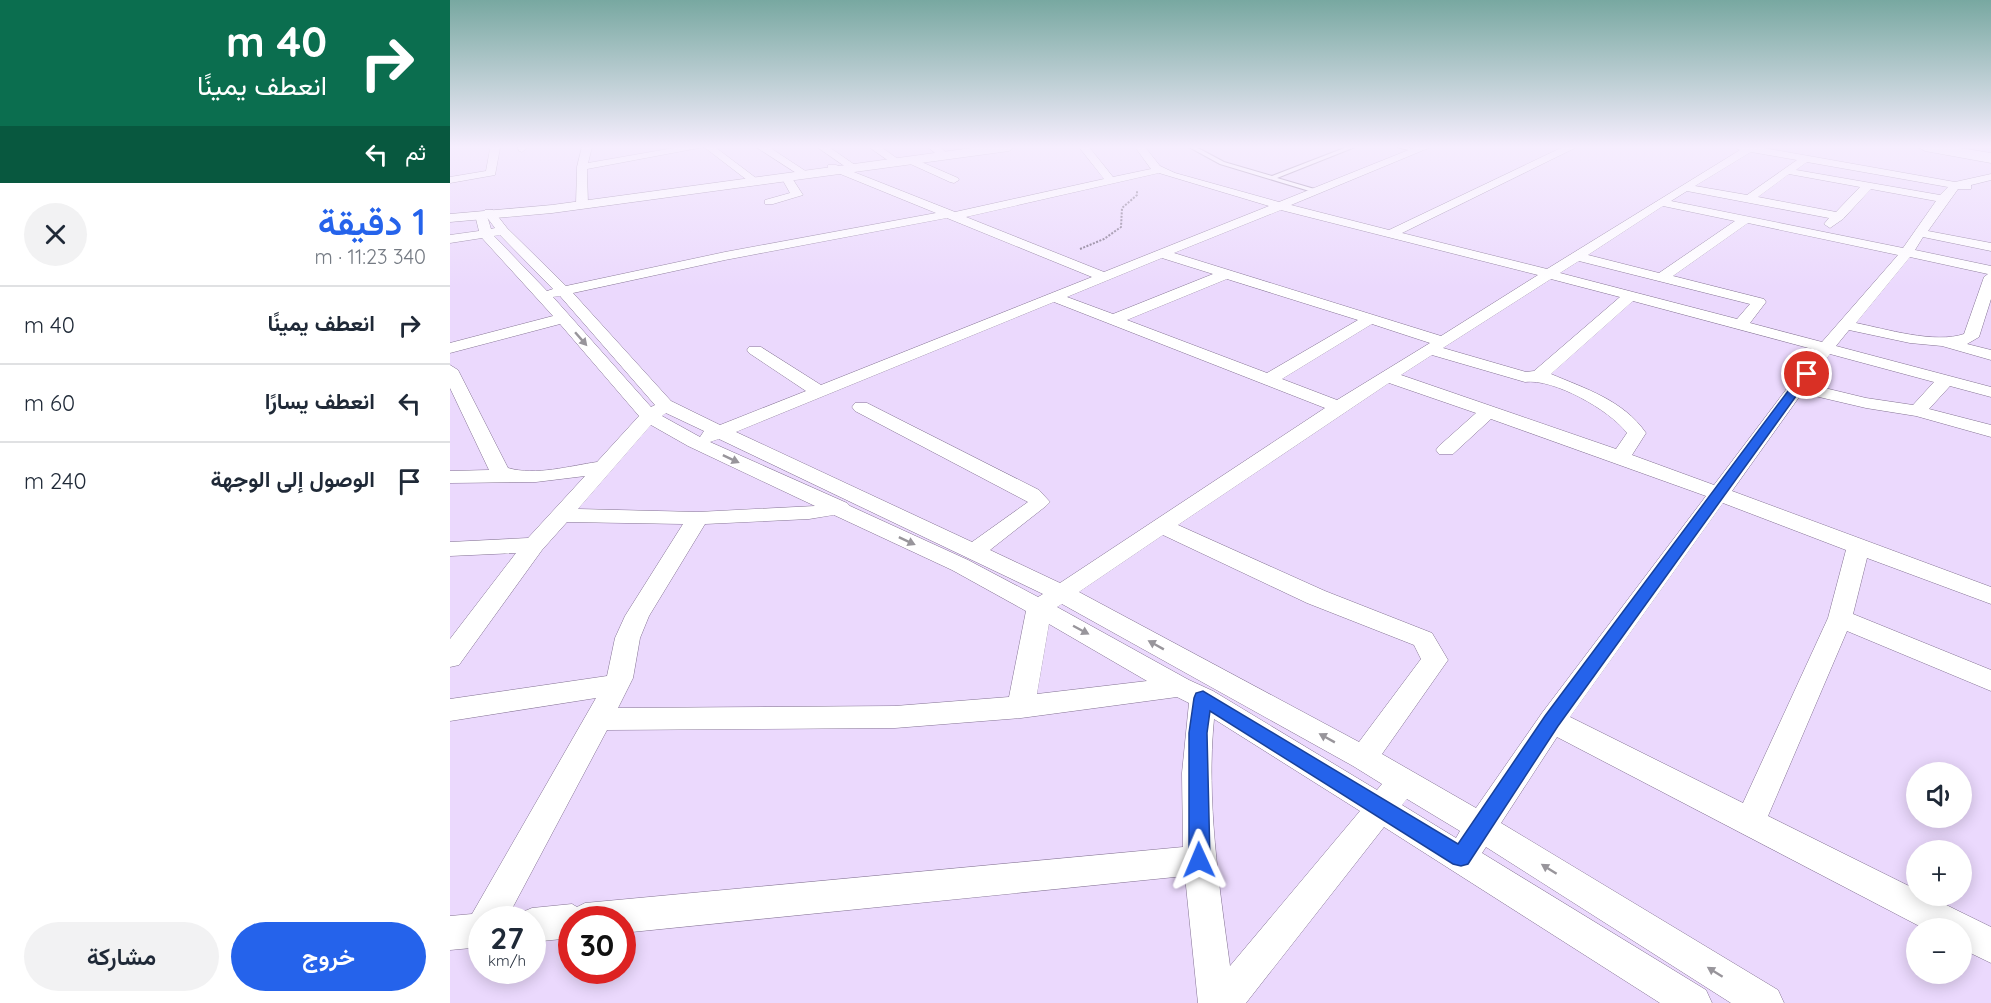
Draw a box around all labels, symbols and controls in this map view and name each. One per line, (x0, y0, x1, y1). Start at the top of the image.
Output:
text: 40 m (226, 15, 327, 68)
icon: right (348, 24, 426, 102)
text: انعطف يمينًا (197, 68, 327, 102)
icon: left (360, 138, 393, 171)
text: ثم (405, 138, 426, 166)
text: 1 دقيقة (318, 199, 426, 244)
button: close (24, 203, 87, 266)
text: 340 m · 11:23 (314, 244, 426, 269)
text: انعطف يمينًا (267, 309, 375, 337)
icon: right (393, 309, 426, 342)
text: 40 m (24, 311, 75, 339)
one-way arrow (574, 331, 588, 346)
pin (1781, 348, 1832, 399)
icon: arrive (1790, 357, 1823, 390)
text: انعطف يسارًا (265, 387, 375, 415)
icon: left (393, 387, 426, 420)
text: 60 m (24, 389, 75, 417)
one-way arrow (722, 454, 739, 463)
text: الوصول إلى الوجهة (211, 465, 375, 493)
icon: arrive (393, 465, 426, 498)
text: 240 m (24, 467, 87, 495)
one-way arrow (899, 536, 917, 546)
one-way arrow (1072, 625, 1089, 635)
one-way arrow (1147, 640, 1164, 650)
one-way arrow (1318, 733, 1335, 743)
map controls (1906, 762, 1972, 984)
button: sound (1906, 762, 1972, 828)
position arrow (1167, 828, 1231, 892)
button: + (1906, 840, 1972, 906)
one-way arrow (1541, 864, 1557, 875)
speed limit sign: 30 (558, 906, 636, 984)
button: − (1906, 918, 1972, 984)
text: 27 (490, 919, 524, 957)
button: مشاركة (24, 922, 219, 991)
button: خروج (231, 922, 426, 991)
text: km/h (488, 951, 526, 970)
one-way arrow (1707, 967, 1723, 978)

